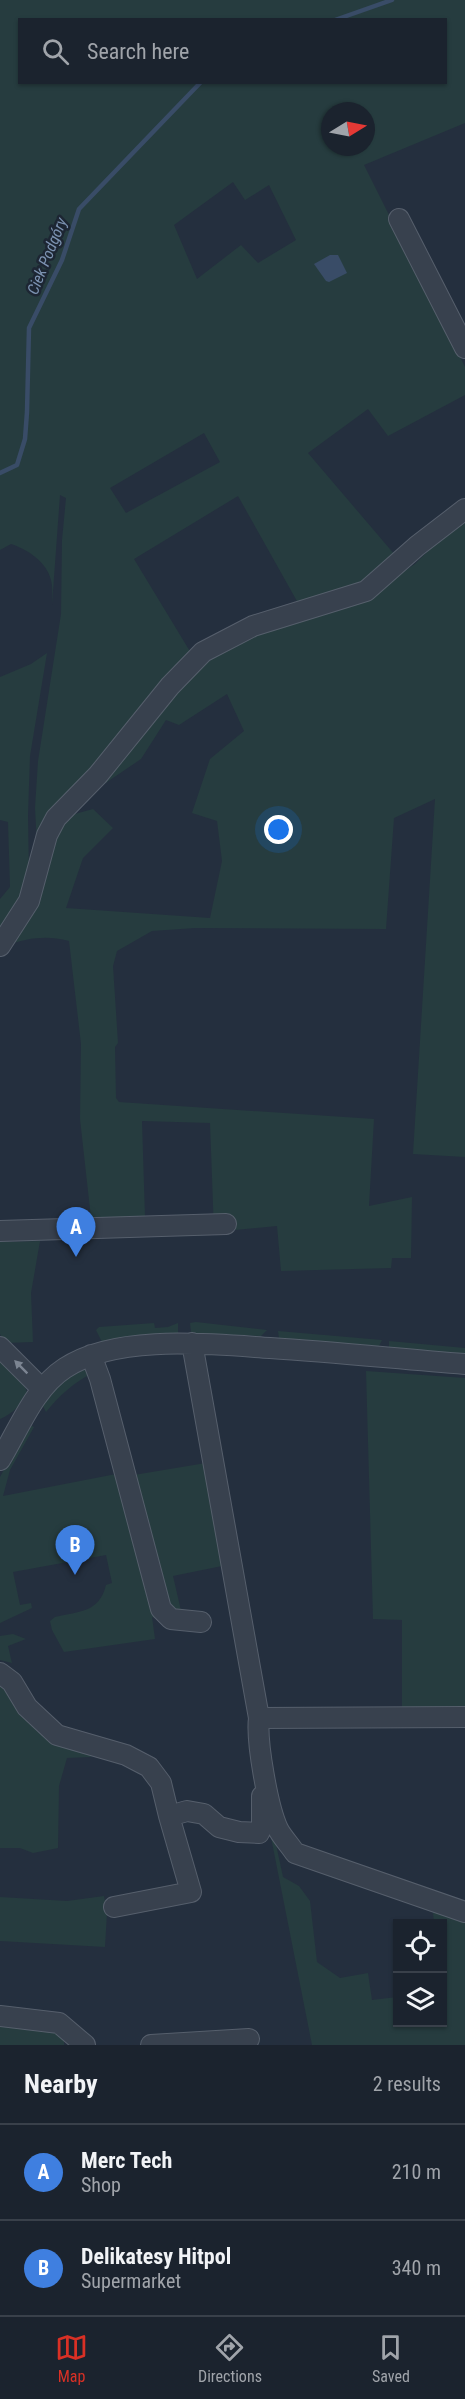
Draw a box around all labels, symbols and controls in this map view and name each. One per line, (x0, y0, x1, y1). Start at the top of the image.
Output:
search box (18, 18, 447, 84)
icon: search (39, 35, 72, 68)
text: Search here (87, 39, 189, 64)
north arrow (321, 102, 375, 156)
water label: Ciek Podgóry (23, 214, 71, 297)
your location (264, 815, 293, 844)
pin: A (56, 1208, 96, 1257)
one-way arrow (14, 1361, 28, 1375)
pin: B (56, 1526, 94, 1575)
map controls (393, 1919, 447, 2027)
button: locate (393, 1919, 447, 1973)
button: layers (393, 1973, 447, 2027)
text: Nearby (24, 2069, 98, 2099)
text: 2 results (373, 2072, 441, 2096)
text: Merc Tech (81, 2148, 172, 2173)
text: A (38, 2160, 49, 2184)
text: 210 m (392, 2160, 441, 2184)
text: Shop (81, 2173, 121, 2197)
text: Delikatesy Hitpol (81, 2244, 231, 2269)
text: B (38, 2256, 49, 2280)
text: 340 m (392, 2256, 441, 2280)
text: Supermarket (81, 2269, 181, 2293)
tab: Map (55, 2331, 88, 2386)
tab: Directions (198, 2331, 262, 2386)
tab: Saved (372, 2331, 410, 2386)

